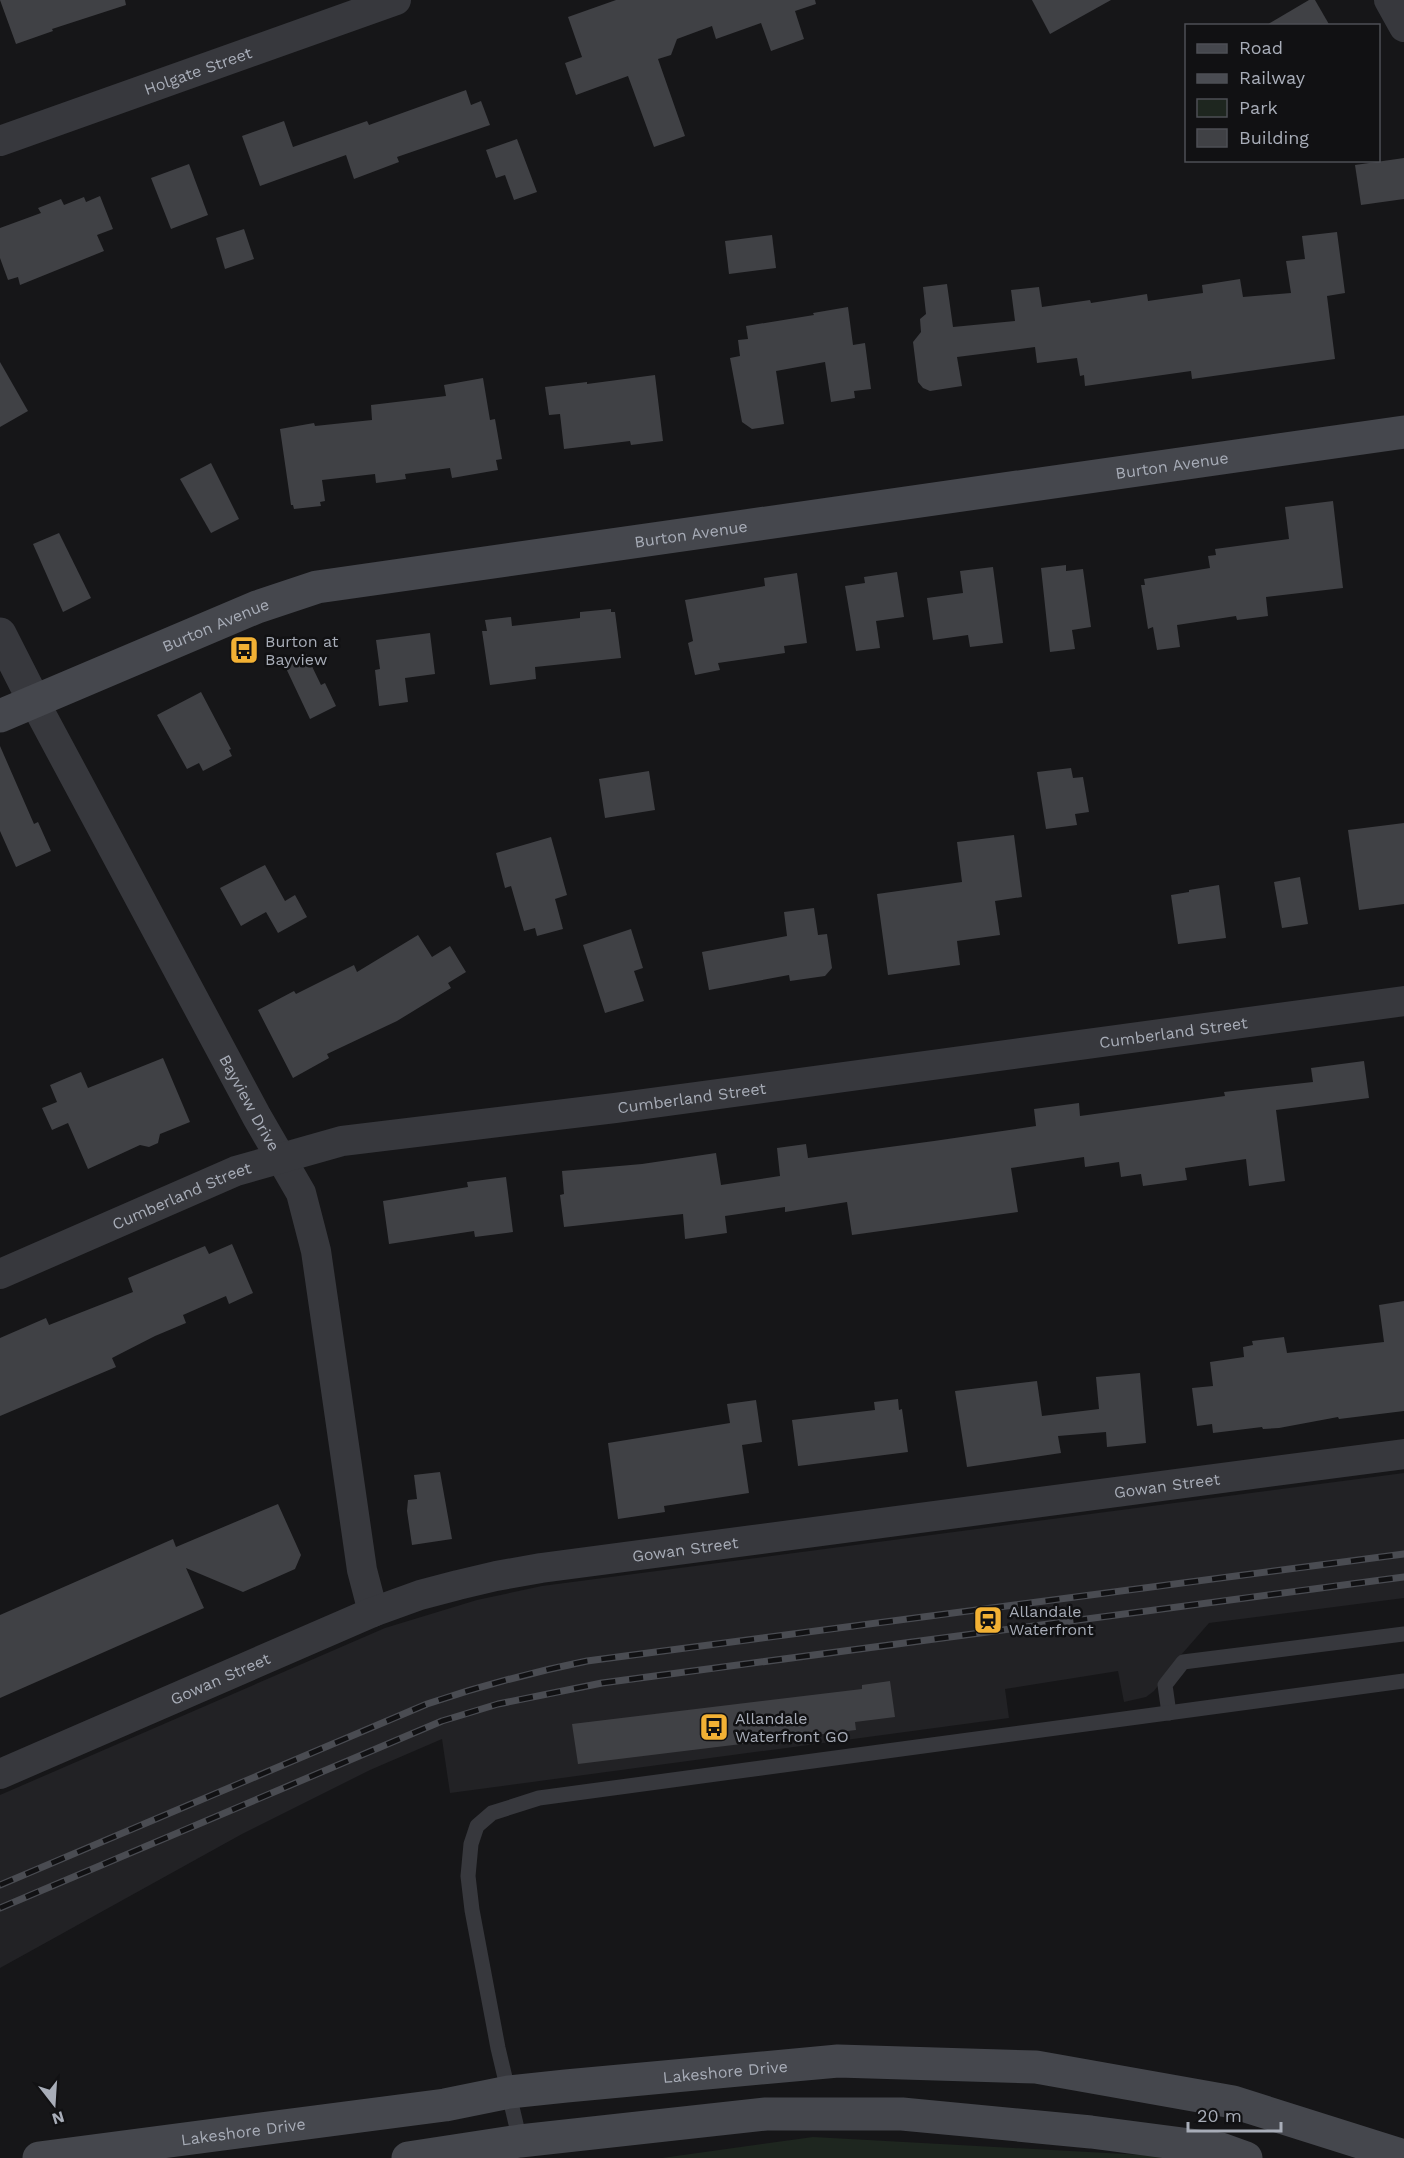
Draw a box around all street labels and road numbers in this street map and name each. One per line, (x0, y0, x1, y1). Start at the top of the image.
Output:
street label: Holgate Street (142, 43, 255, 99)
street label: Burton Avenue (1114, 448, 1230, 483)
street label: Burton Avenue (633, 517, 749, 552)
street label: Burton Avenue (159, 595, 271, 656)
street label: Cumberland Street (1098, 1013, 1249, 1052)
street label: Bayview Drive (215, 1051, 284, 1155)
street label: Cumberland Street (616, 1079, 767, 1118)
street label: Cumberland Street (109, 1158, 254, 1234)
street label: Gowan Street (1113, 1469, 1221, 1502)
street label: Gowan Street (631, 1533, 740, 1566)
street label: Gowan Street (168, 1649, 273, 1709)
street label: Lakeshore Drive (662, 2057, 789, 2087)
street label: Lakeshore Drive (180, 2114, 307, 2149)

